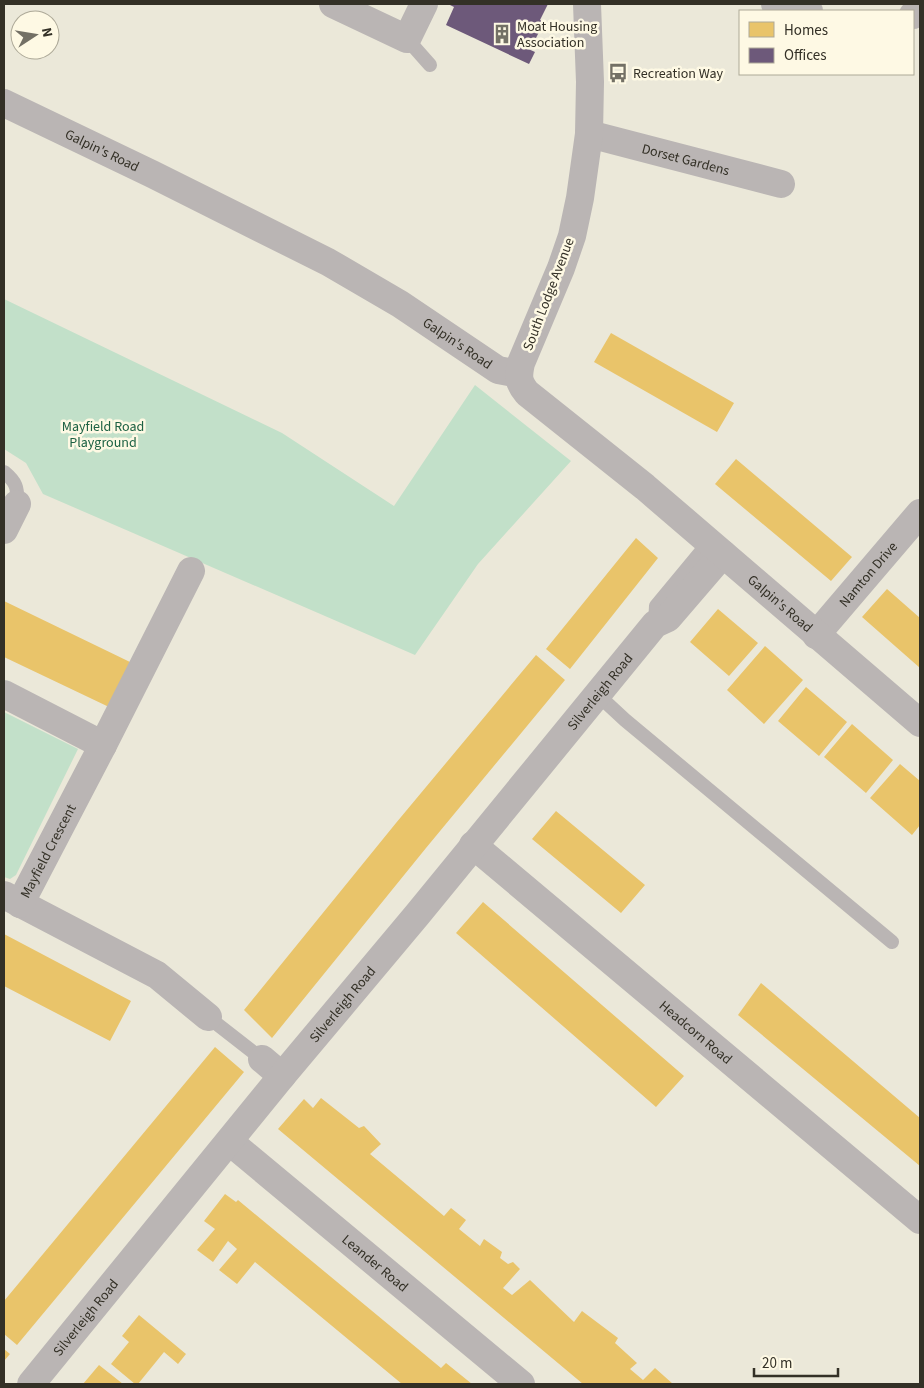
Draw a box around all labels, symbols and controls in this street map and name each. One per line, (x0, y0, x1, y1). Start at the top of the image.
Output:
north arrow (10, 10, 60, 60)
legend (739, 10, 914, 75)
place label: Moat Housing Association (517, 17, 597, 53)
text: Homes (784, 20, 828, 41)
building icon: Moat Housing Association (491, 23, 513, 45)
text: N (36, 26, 57, 39)
text: Offices (784, 45, 827, 66)
bus stop icon: Recreation Way (607, 62, 629, 84)
place label: Recreation Way (633, 64, 724, 84)
street label: Galpin's Road (61, 125, 142, 177)
street label: Dorset Gardens (639, 139, 732, 181)
street label: South Lodge Avenue (518, 235, 580, 354)
street label: Galpin's Road (418, 313, 496, 374)
park label: Mayfield Road Playground (62, 417, 144, 453)
street label: Namton Drive (835, 538, 902, 612)
street label: Galpin's Road (743, 570, 817, 638)
street label: Silverleigh Road (563, 649, 638, 735)
street label: Mayfield Crescent (16, 801, 82, 902)
street label: Silverleigh Road (305, 962, 381, 1047)
street label: Headcorn Road (654, 996, 736, 1069)
street label: Leander Road (337, 1230, 412, 1297)
street label: Silverleigh Road (49, 1275, 124, 1361)
scale bar (754, 1346, 838, 1378)
text: 20 m (762, 1353, 792, 1374)

